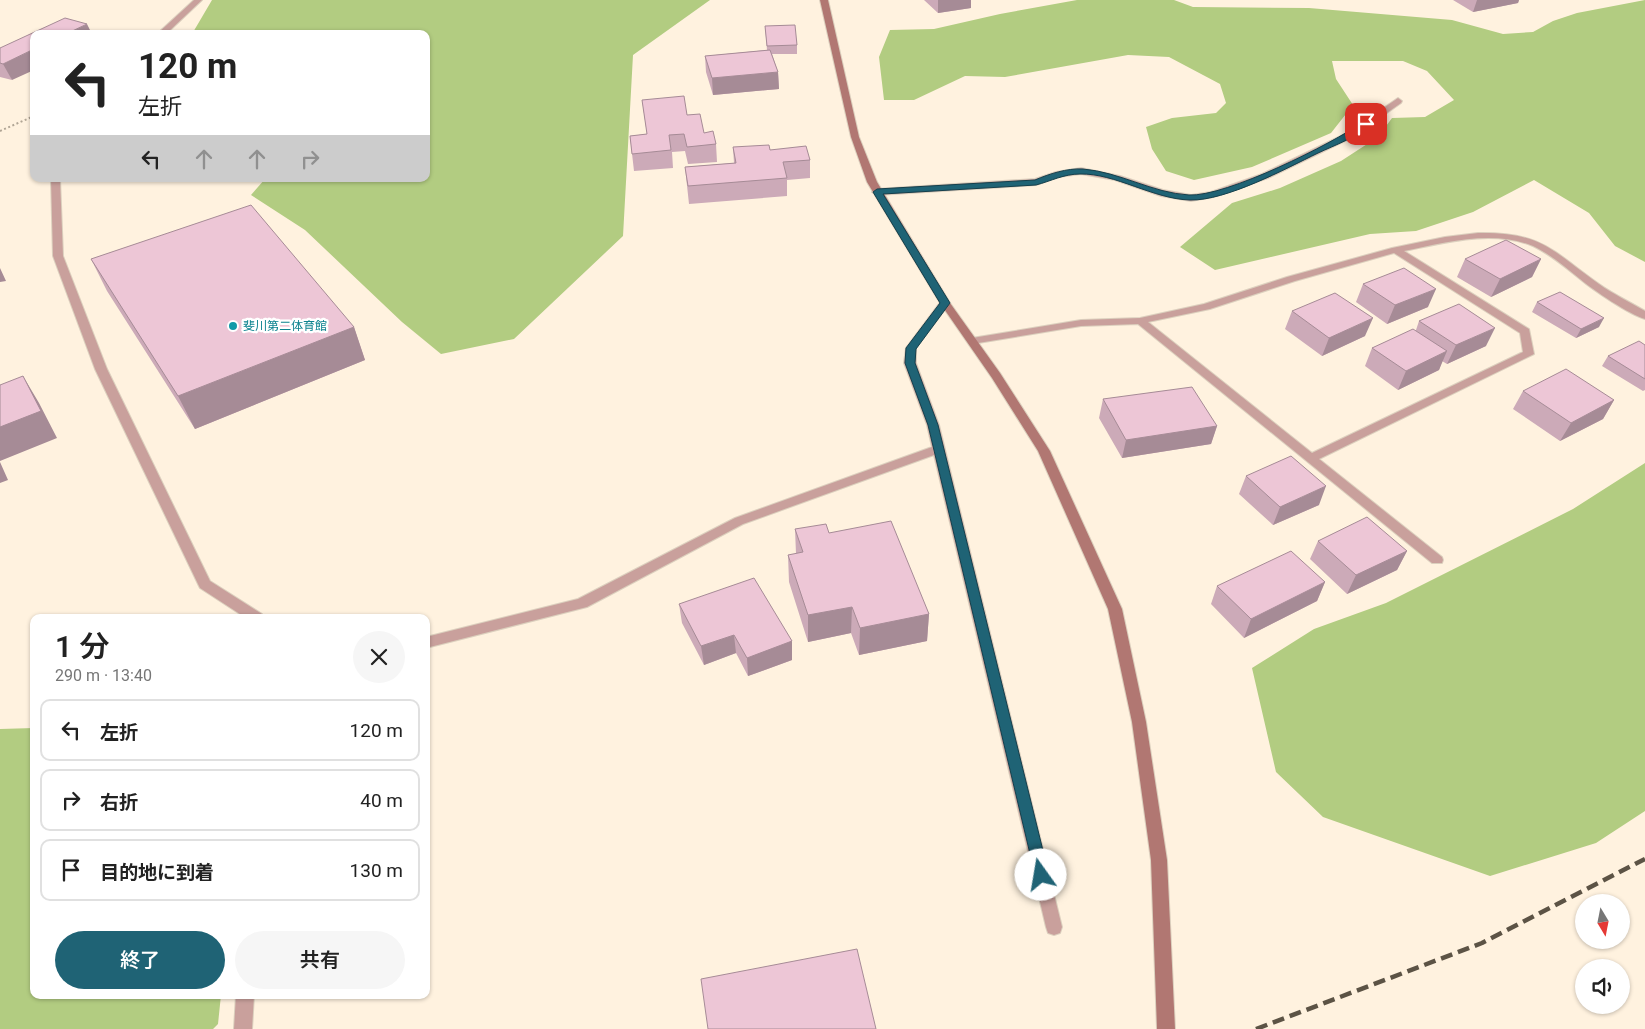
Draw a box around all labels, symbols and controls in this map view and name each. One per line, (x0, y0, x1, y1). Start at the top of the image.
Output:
text: 120 m (138, 46, 237, 87)
icon: left (55, 50, 120, 115)
text: 左折 (138, 94, 182, 119)
pin (1345, 103, 1387, 145)
icon: arrive (1352, 110, 1380, 138)
icon: left (137, 145, 165, 173)
icon: ahead (190, 145, 218, 173)
icon: ahead (243, 145, 271, 173)
icon: right (296, 145, 324, 173)
place label: 斐川第二体育館 (243, 319, 327, 333)
marker: 斐川第二体育館 (227, 320, 239, 332)
text: 1 分 (55, 629, 110, 664)
button: close (353, 631, 405, 683)
text: 290 m · 13:40 (55, 666, 152, 685)
icon: left (57, 716, 85, 744)
text: 120 m (350, 719, 403, 742)
text: 左折 (100, 721, 138, 744)
icon: right (57, 786, 85, 814)
text: 40 m (360, 789, 403, 812)
text: 右折 (100, 791, 138, 814)
position arrow (1014, 848, 1066, 900)
icon: arrive (57, 856, 85, 884)
text: 130 m (350, 859, 403, 882)
text: 目的地に到着 (100, 861, 214, 884)
north arrow (1575, 894, 1630, 949)
map controls (1575, 894, 1630, 1014)
button: 終了 (55, 931, 225, 989)
button: 共有 (235, 931, 405, 989)
button: sound (1575, 959, 1630, 1014)

